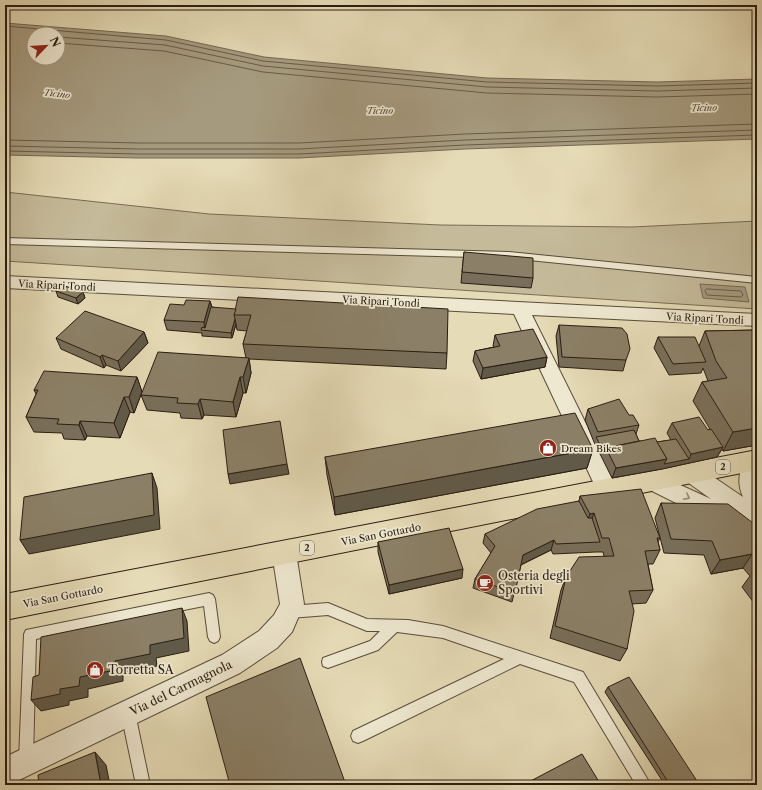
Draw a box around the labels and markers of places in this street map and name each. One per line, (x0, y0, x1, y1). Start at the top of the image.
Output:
shop icon: Dream Bikes (538, 438, 558, 458)
place label: Dream Bikes (561, 442, 621, 455)
place label: Osteria degli Sportivi (498, 568, 570, 597)
cafe icon: Osteria degli Sportivi (475, 573, 495, 593)
shop icon: Torretta SA (85, 660, 105, 680)
place label: Torretta SA (108, 662, 175, 677)

